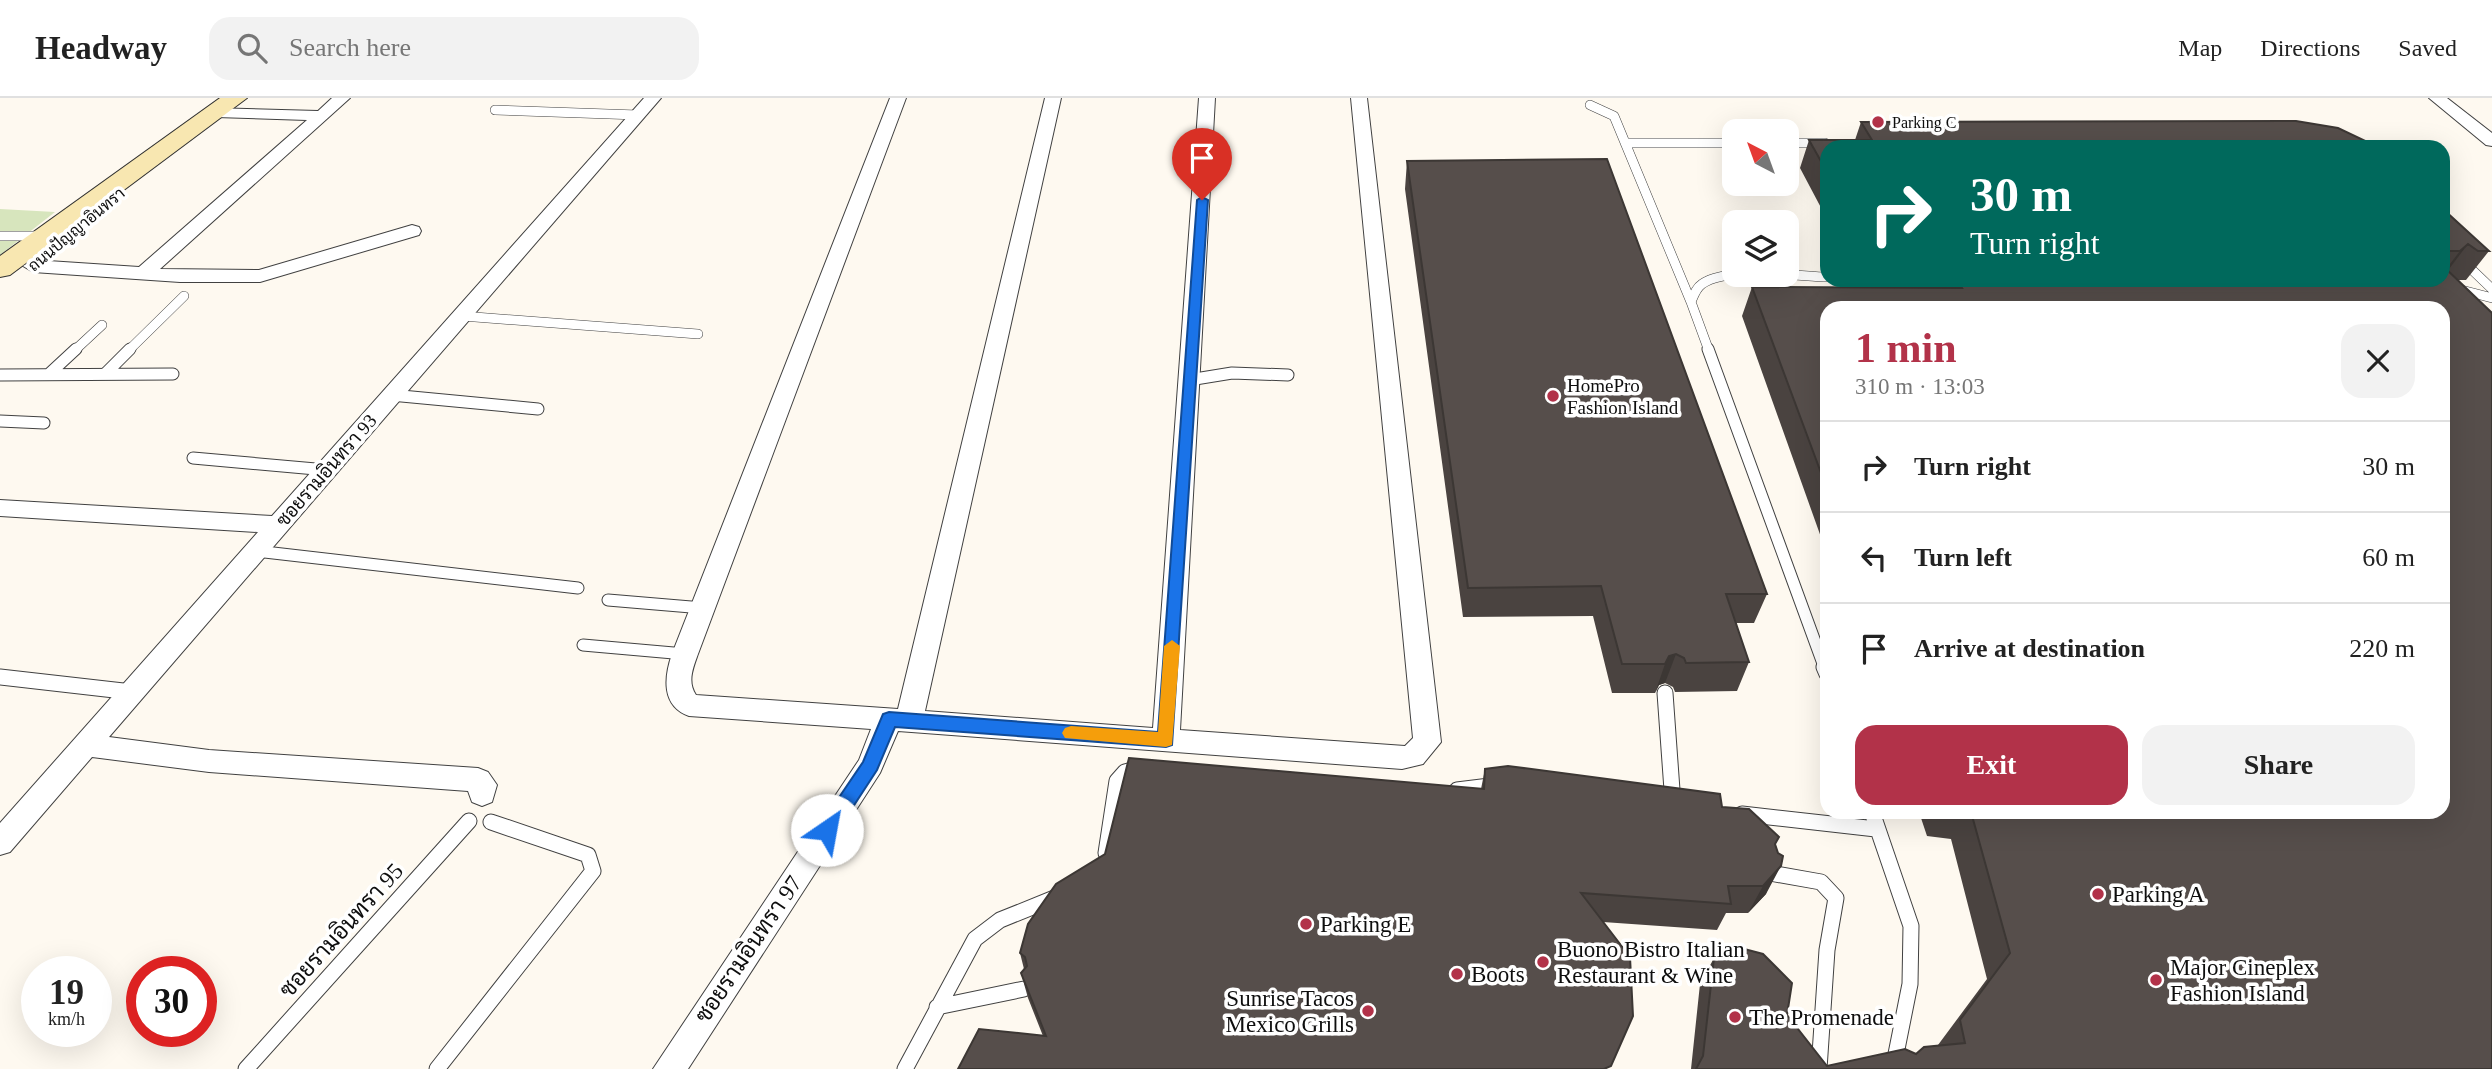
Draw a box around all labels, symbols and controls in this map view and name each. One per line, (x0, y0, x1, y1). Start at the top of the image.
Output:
search box (209, 17, 699, 80)
icon: search (233, 29, 271, 67)
text: Headway (35, 30, 167, 66)
text: Search here (289, 33, 411, 62)
text: Map (2178, 35, 2222, 61)
text: Directions (2260, 35, 2360, 61)
text: Saved (2398, 35, 2457, 61)
marker: Parking C (1870, 114, 1886, 130)
place label: Parking C (1892, 114, 1956, 132)
north arrow (1722, 119, 1799, 196)
map controls (1722, 119, 1799, 287)
pin (1172, 128, 1232, 200)
icon: arrive (1183, 139, 1221, 177)
text: 30 m (1970, 167, 2072, 222)
icon: right (1855, 168, 1946, 259)
street label: ถนนปัญญาอินทรา (24, 184, 128, 275)
button: layers (1722, 210, 1799, 287)
text: Turn right (1970, 225, 2100, 261)
button: close (2341, 324, 2415, 398)
text: 1 min (1855, 325, 1957, 371)
text: 310 m · 13:03 (1855, 374, 1985, 399)
place label: HomePro Fashion Island (1567, 375, 1679, 418)
marker: HomePro Fashion Island (1545, 388, 1561, 404)
street label: ซอยรามอินทรา 93 (272, 410, 381, 531)
icon: right (1855, 448, 1893, 486)
text: Turn right (1914, 452, 2031, 481)
text: 30 m (2362, 452, 2415, 481)
icon: left (1855, 539, 1893, 577)
text: Turn left (1914, 543, 2012, 572)
text: 60 m (2362, 543, 2415, 572)
icon: arrive (1855, 630, 1893, 668)
text: Arrive at destination (1914, 634, 2145, 663)
text: 220 m (2349, 634, 2415, 663)
button: Exit (1855, 725, 2128, 805)
button: Share (2142, 725, 2415, 805)
position arrow (790, 793, 864, 867)
street label: ซอยรามอินทรา 95 (273, 857, 408, 1002)
street label: ซอยรามอินทรา 97 (688, 870, 807, 1027)
place label: Parking A (2112, 882, 2205, 907)
marker: Parking A (2090, 886, 2106, 902)
place label: Parking E (1320, 912, 1411, 937)
marker: Parking E (1298, 916, 1314, 932)
place label: Buono Bistro Italian Restaurant & Wine (1557, 937, 1745, 988)
marker: Buono Bistro Italian Restaurant & Wine (1535, 954, 1551, 970)
place label: Major Cineplex Fashion Island (2170, 955, 2315, 1006)
speed limit sign: 30 (126, 956, 217, 1047)
place label: Boots (1471, 962, 1525, 987)
marker: Boots (1449, 966, 1465, 982)
marker: Major Cineplex Fashion Island (2148, 972, 2164, 988)
text: 19 (49, 973, 84, 1012)
place label: Sunrise Tacos Mexico Grills (1226, 986, 1354, 1037)
marker: Sunrise Tacos Mexico Grills (1360, 1003, 1376, 1019)
place label: The Promenade (1749, 1005, 1894, 1030)
text: km/h (48, 1009, 85, 1029)
marker: The Promenade (1727, 1009, 1743, 1025)

